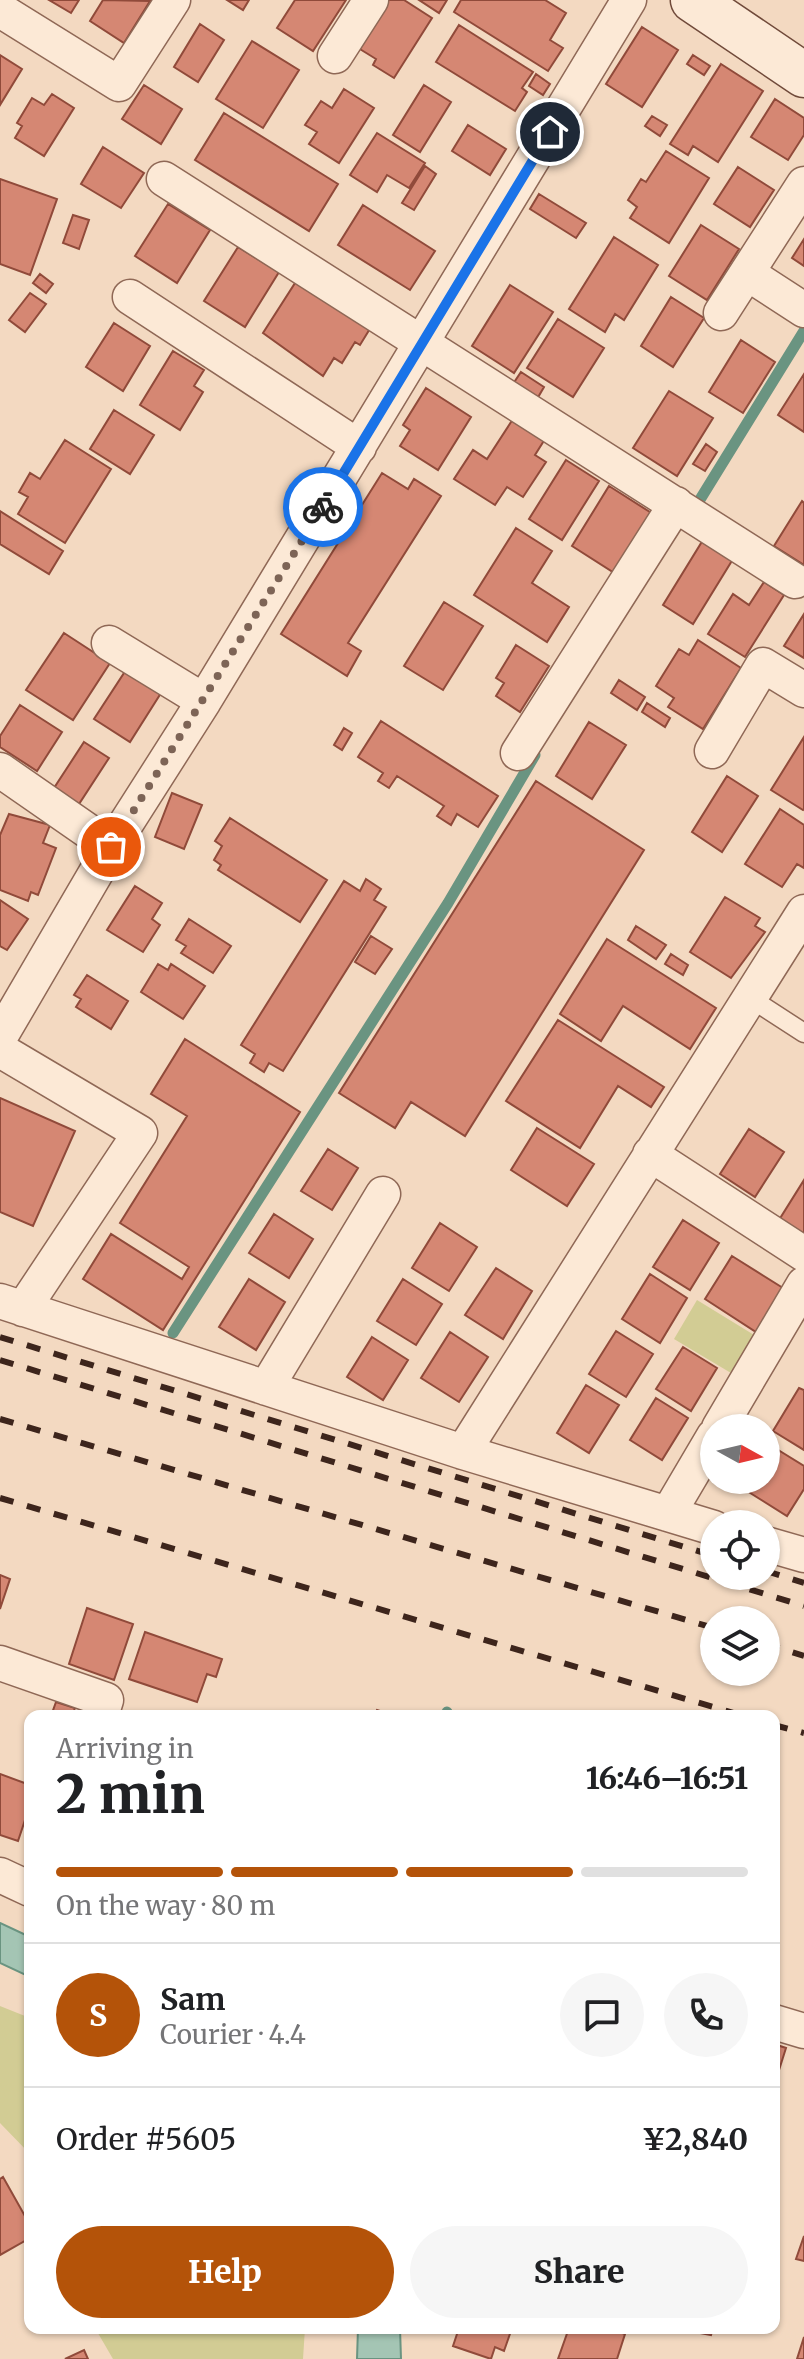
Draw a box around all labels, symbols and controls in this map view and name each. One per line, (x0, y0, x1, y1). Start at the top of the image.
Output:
pin (516, 98, 584, 166)
icon: home (528, 110, 572, 154)
courier (283, 467, 363, 547)
icon: bike (301, 485, 345, 529)
pin (77, 813, 145, 881)
icon: bag (89, 825, 133, 869)
north arrow (700, 1414, 780, 1494)
map controls (700, 1414, 780, 1686)
button: locate (700, 1510, 780, 1590)
button: layers (700, 1606, 780, 1686)
text: Arriving in (56, 1732, 194, 1765)
text: 16:46–16:51 (586, 1759, 748, 1797)
text: 2 min (56, 1762, 205, 1827)
text: On the way · 80 m (56, 1889, 275, 1922)
button: chat (560, 1973, 644, 2057)
button: phone (664, 1973, 748, 2057)
text: Sam (160, 1980, 225, 2018)
text: S (89, 1996, 107, 2034)
text: Courier · 4.4 (160, 2018, 306, 2051)
text: Order #5605 (56, 2120, 236, 2158)
text: ¥2,840 (642, 2120, 748, 2158)
button: Help (56, 2226, 394, 2318)
button: Share (410, 2226, 748, 2318)

